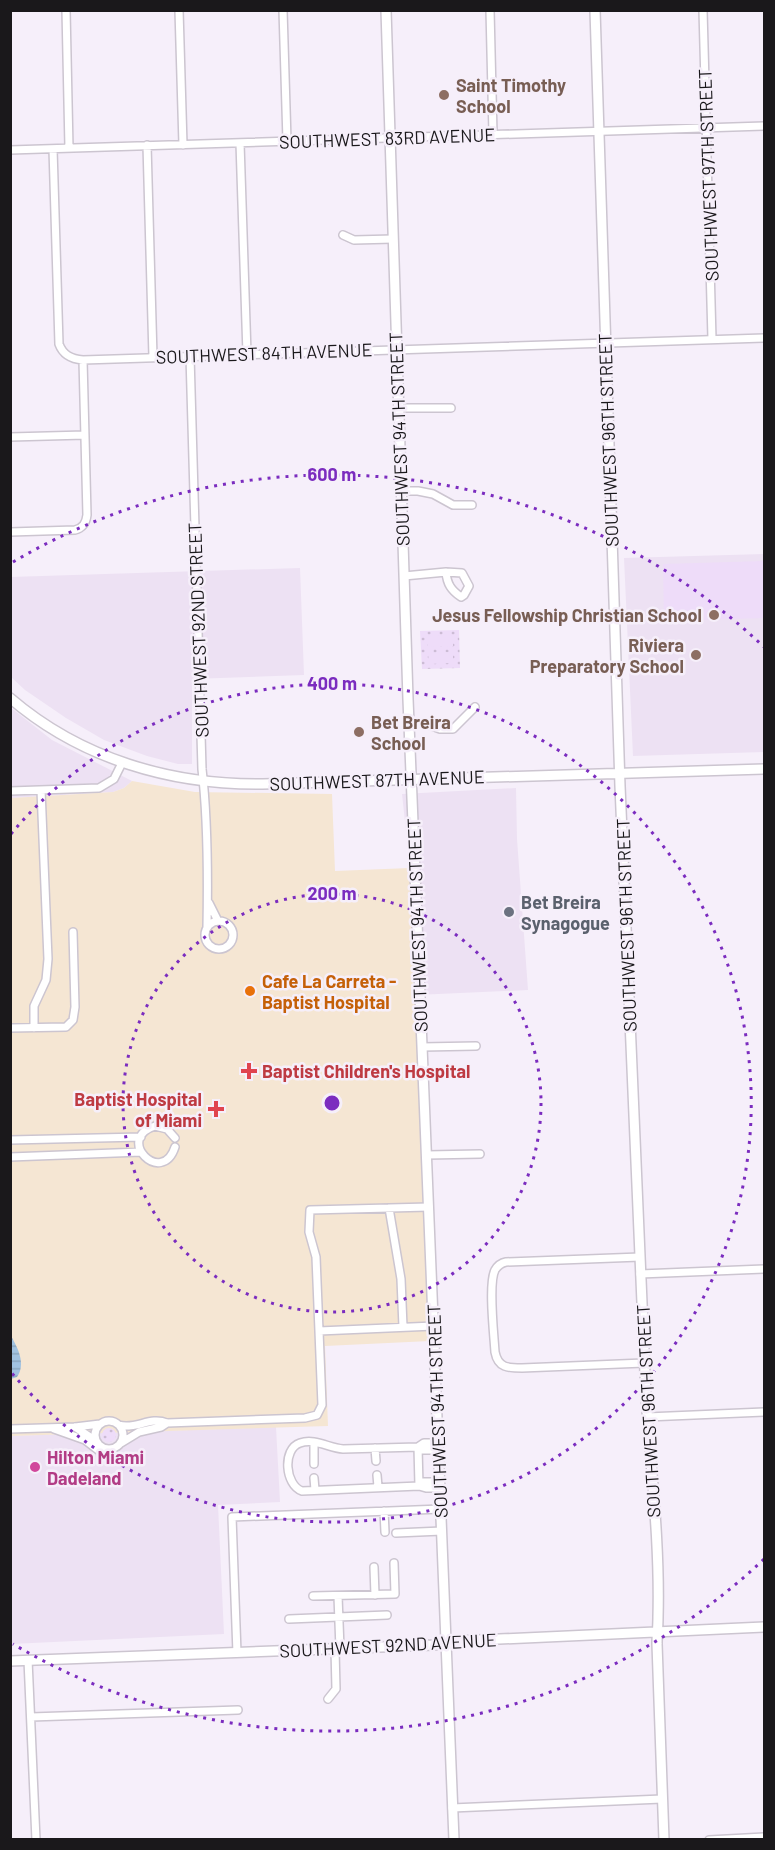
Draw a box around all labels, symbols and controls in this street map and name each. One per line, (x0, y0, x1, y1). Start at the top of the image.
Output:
street label: SOUTHWEST 97TH STREET (693, 68, 723, 282)
place label: Saint Timothy School (456, 74, 566, 117)
marker: Saint Timothy School (437, 88, 451, 102)
street label: SOUTHWEST 83RD AVENUE (279, 123, 495, 153)
street label: SOUTHWEST 94TH STREET (384, 332, 414, 546)
street label: SOUTHWEST 96TH STREET (593, 333, 623, 547)
street label: SOUTHWEST 84TH AVENUE (155, 338, 373, 368)
text: 600 m (308, 463, 356, 485)
street label: SOUTHWEST 92ND STREET (183, 522, 213, 738)
place label: Jesus Fellowship Christian School (432, 604, 702, 626)
marker: Jesus Fellowship Christian School (707, 608, 721, 622)
place label: Riviera Preparatory School (530, 634, 684, 677)
marker: Riviera Preparatory School (689, 648, 703, 662)
text: 400 m (307, 672, 357, 694)
place label: Bet Breira School (371, 711, 451, 754)
marker: Bet Breira School (352, 725, 366, 739)
street label: SOUTHWEST 87TH AVENUE (269, 765, 485, 795)
street label: SOUTHWEST 94TH STREET (402, 818, 432, 1032)
street label: SOUTHWEST 96TH STREET (611, 818, 641, 1032)
text: 200 m (307, 882, 357, 904)
place label: Bet Breira Synagogue (521, 891, 610, 934)
marker: Bet Breira Synagogue (502, 905, 516, 919)
place label: Cafe La Carreta - Baptist Hospital (262, 970, 396, 1013)
marker: Cafe La Carreta - Baptist Hospital (243, 984, 257, 998)
place label: Baptist Children's Hospital (262, 1060, 470, 1082)
marker: Baptist Children's Hospital (240, 1062, 258, 1080)
place label: Baptist Hospital of Miami (74, 1088, 202, 1131)
centre of rings (322, 1093, 342, 1113)
marker: Baptist Hospital of Miami (207, 1100, 225, 1118)
street label: SOUTHWEST 94TH STREET (422, 1304, 452, 1518)
street label: SOUTHWEST 96TH STREET (631, 1304, 665, 1518)
place label: Hilton Miami Dadeland (47, 1446, 144, 1489)
marker: Hilton Miami Dadeland (28, 1460, 42, 1474)
street label: SOUTHWEST 92ND AVENUE (279, 1628, 497, 1662)

